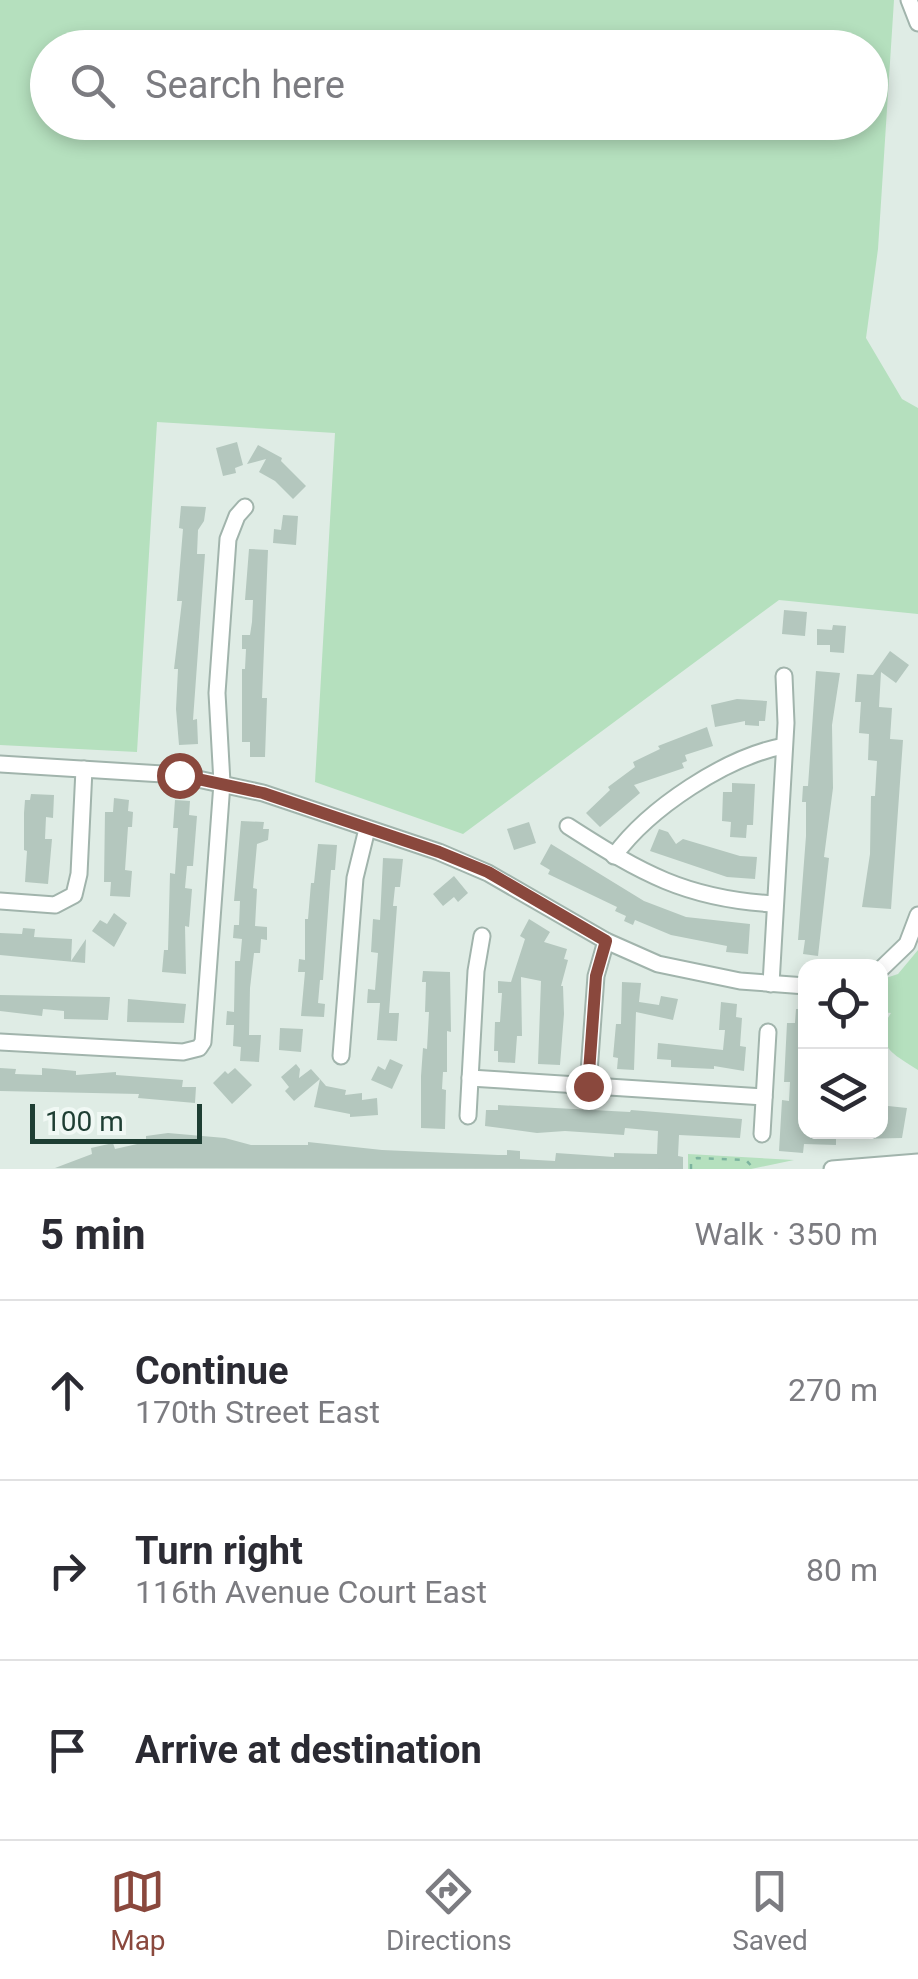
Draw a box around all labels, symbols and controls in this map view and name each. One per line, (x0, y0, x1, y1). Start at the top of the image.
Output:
search box (30, 30, 888, 140)
icon: search (65, 58, 120, 113)
text: Search here (145, 63, 345, 107)
route start (157, 753, 203, 799)
map controls (798, 959, 888, 1139)
button: locate (798, 959, 888, 1049)
button: layers (798, 1049, 888, 1139)
route end (566, 1064, 612, 1110)
scale bar (30, 1099, 202, 1144)
text: 100 m (45, 1105, 124, 1138)
text: 5 min (40, 1210, 146, 1259)
text: Walk · 350 m (695, 1215, 878, 1253)
text: Continue (135, 1349, 289, 1393)
icon: ahead (40, 1363, 95, 1418)
text: 270 m (788, 1371, 878, 1409)
text: 170th Street East (135, 1393, 380, 1431)
text: Turn right (135, 1529, 303, 1573)
icon: right (40, 1543, 95, 1598)
text: 80 m (806, 1551, 878, 1589)
text: 116th Avenue Court East (135, 1573, 487, 1611)
icon: arrive (40, 1723, 95, 1778)
text: Arrive at destination (135, 1728, 482, 1772)
tab: Map (110, 1864, 166, 1957)
tab: Directions (386, 1864, 512, 1957)
tab: Saved (732, 1864, 808, 1957)

